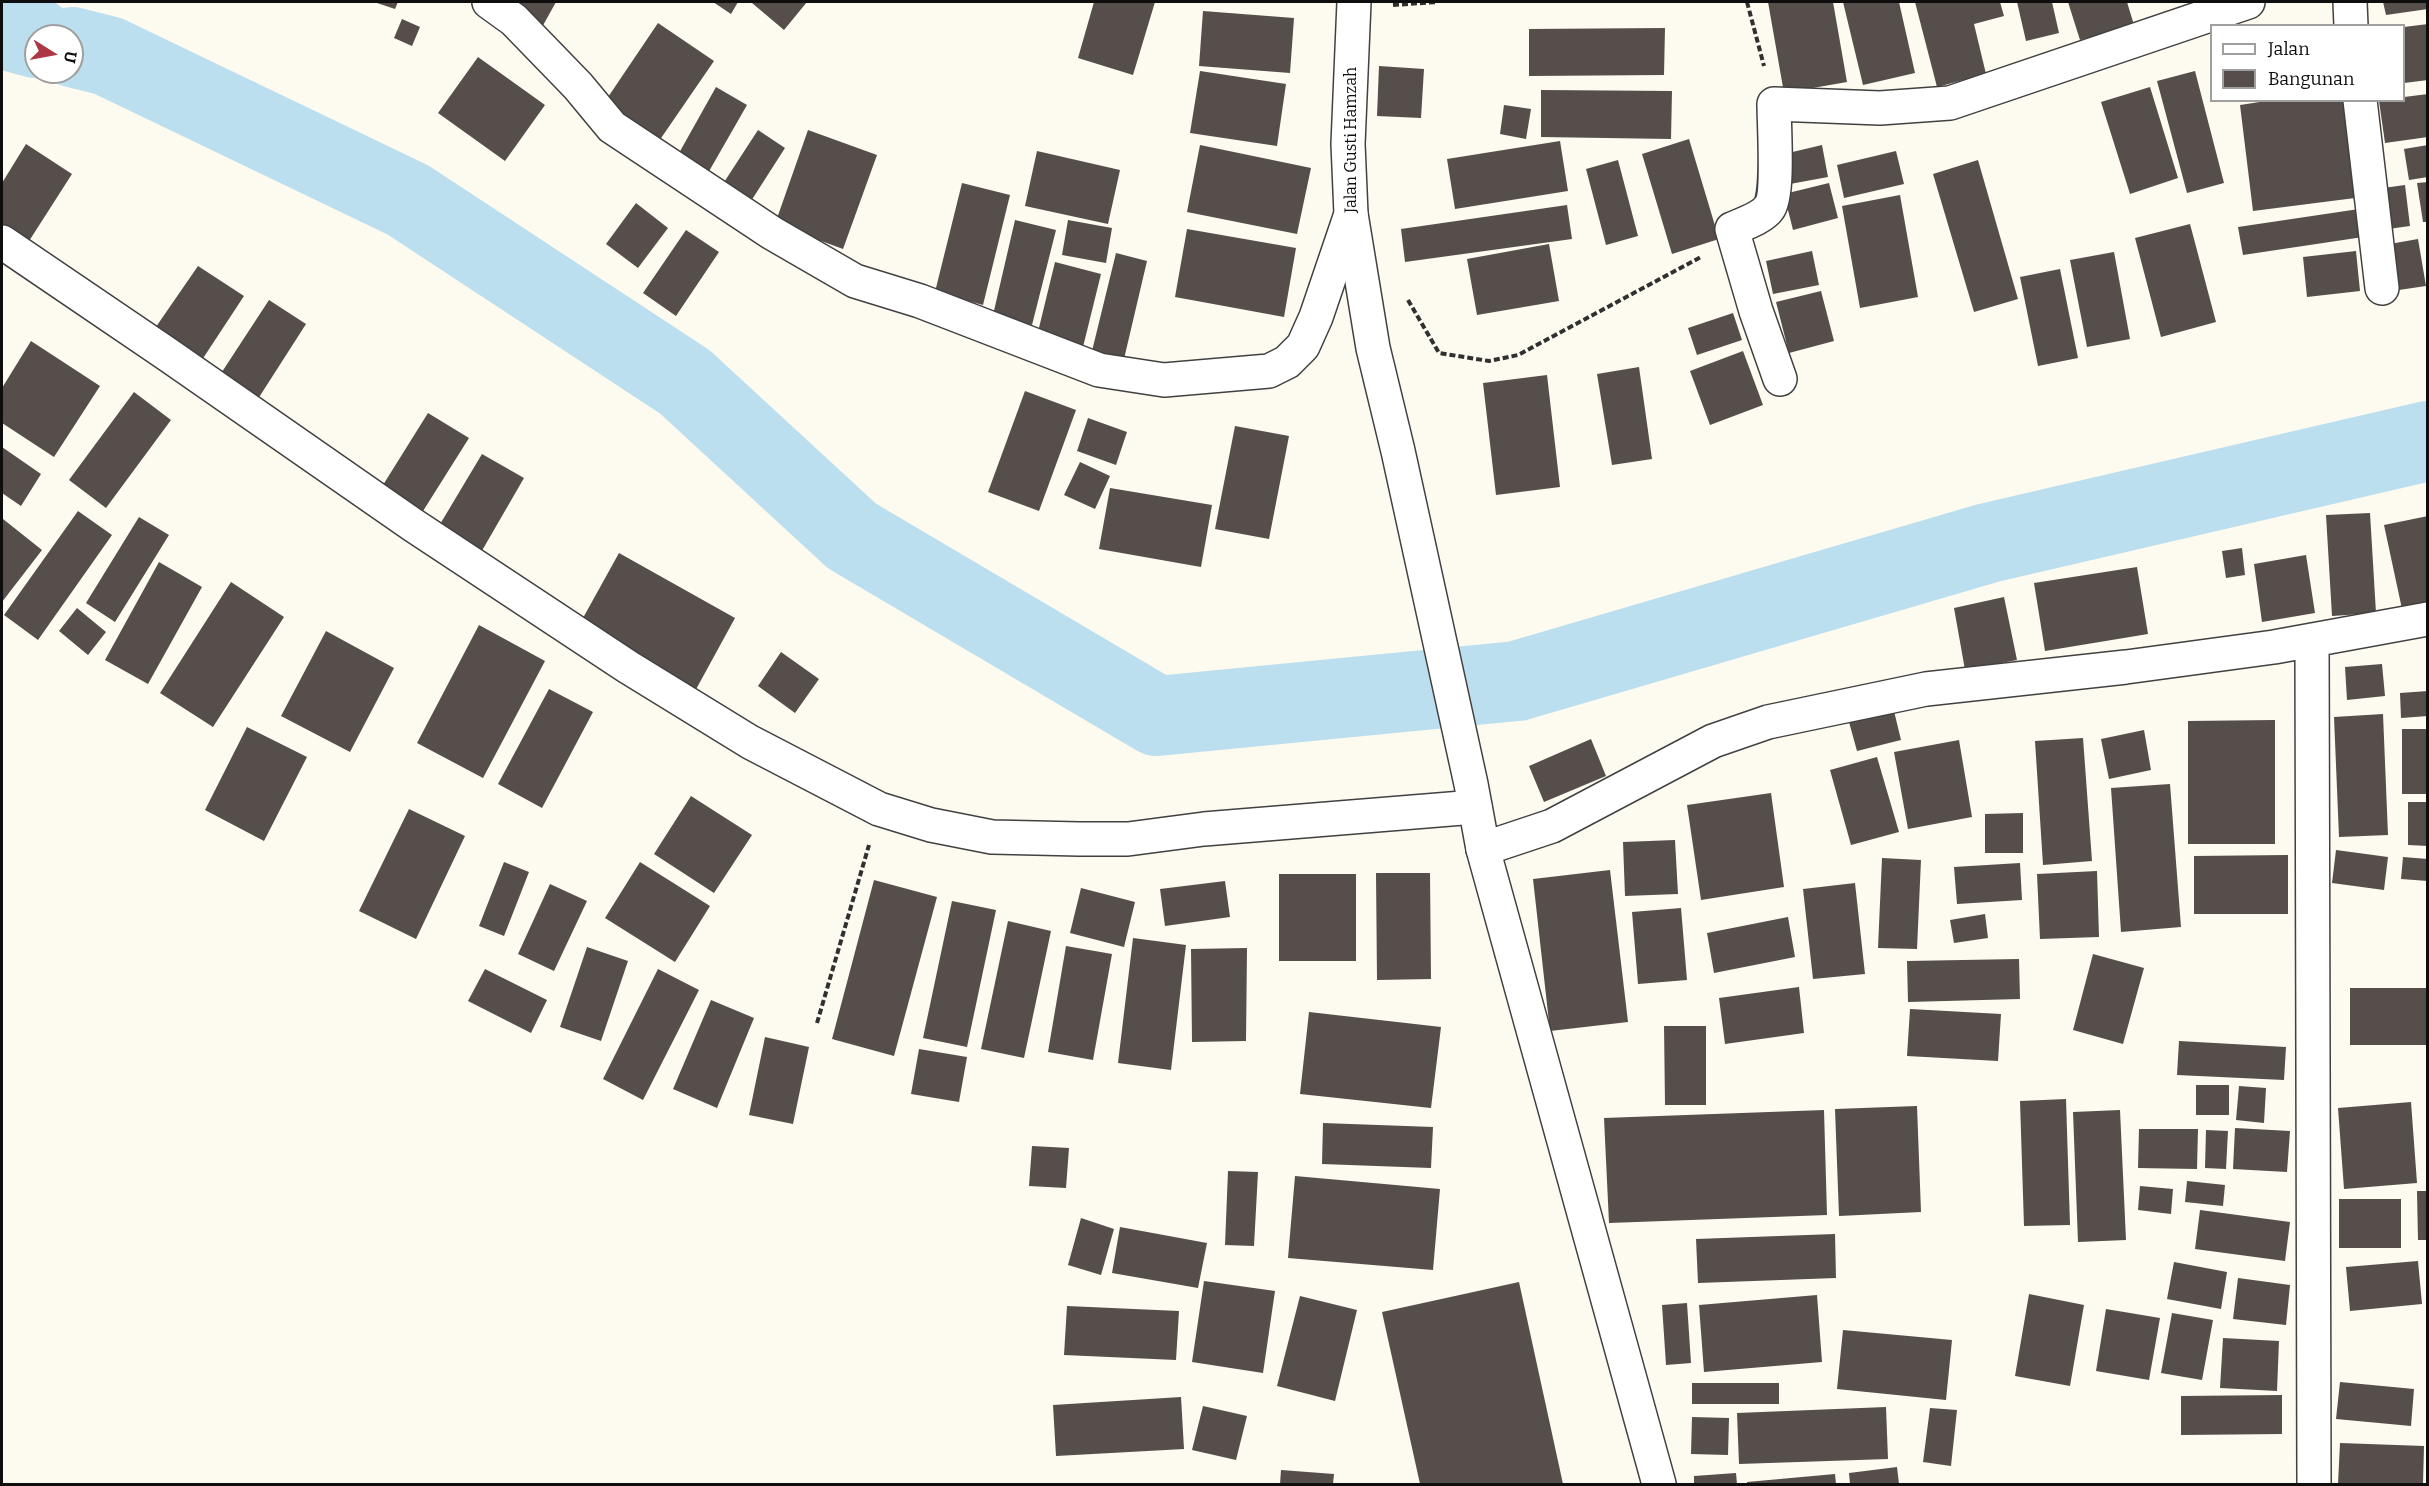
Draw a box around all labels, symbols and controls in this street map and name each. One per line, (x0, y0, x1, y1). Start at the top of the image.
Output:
north arrow (24, 24, 84, 84)
legend (2210, 24, 2405, 102)
text: Jalan (2268, 38, 2310, 60)
text: U (60, 50, 81, 65)
street label: Jalan Gusti Hamzah (1342, 67, 1362, 213)
text: Bangunan (2268, 68, 2354, 90)

